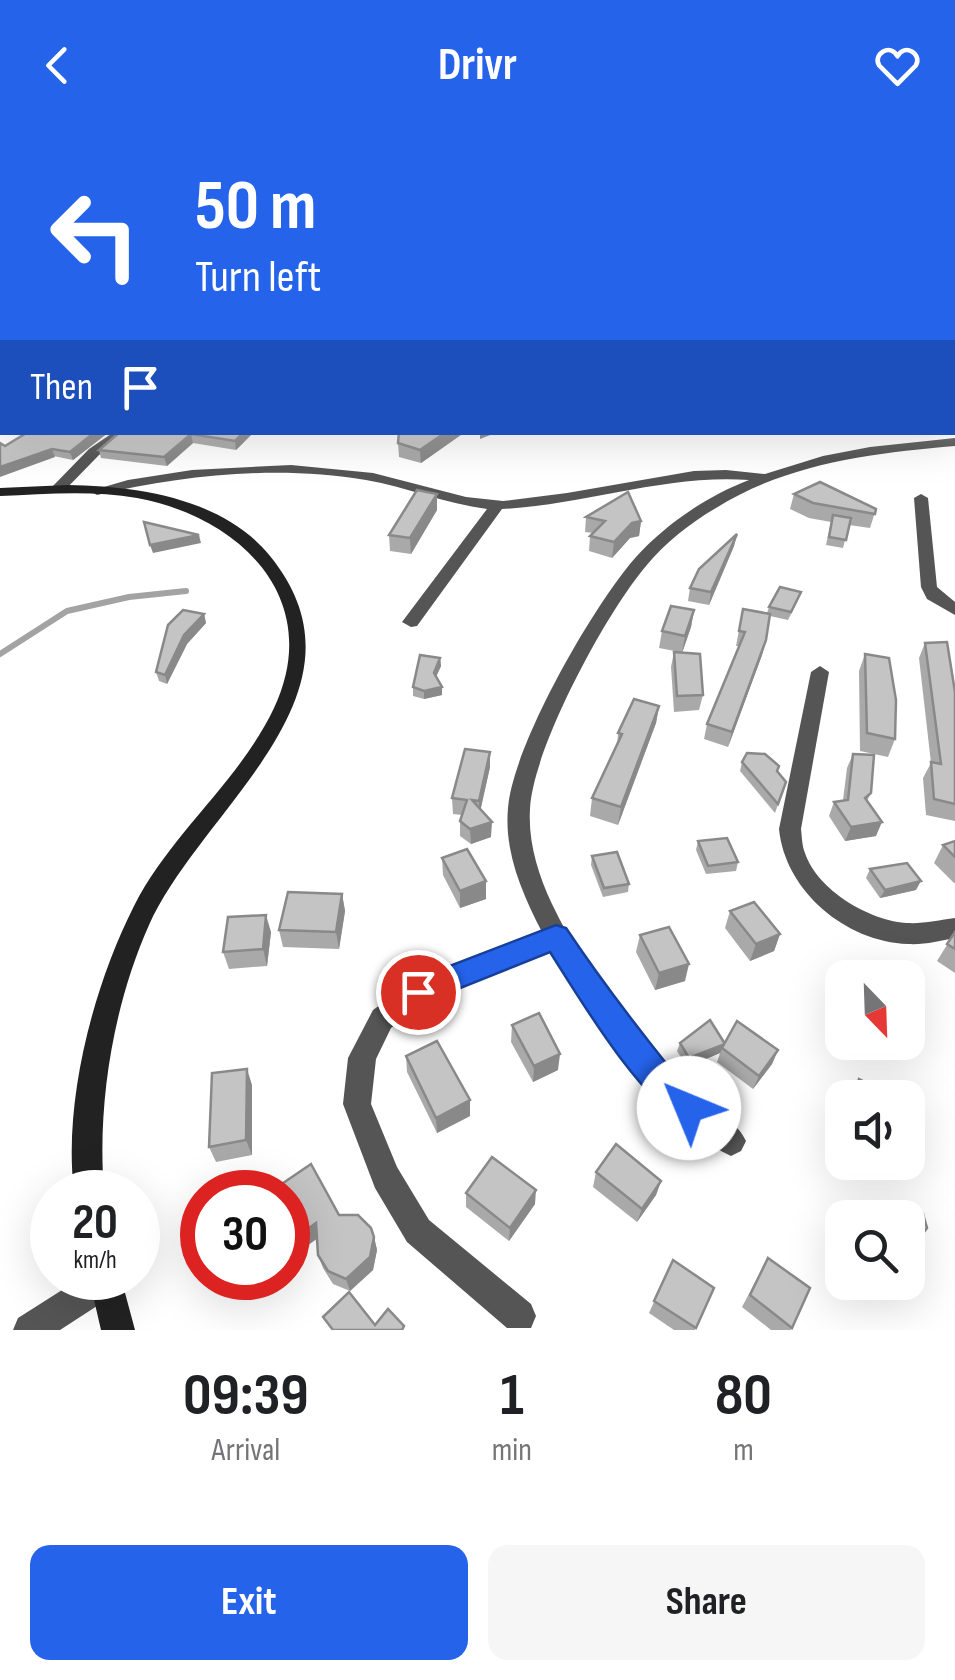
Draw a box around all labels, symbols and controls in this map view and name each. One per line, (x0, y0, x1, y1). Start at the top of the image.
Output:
icon: back (30, 38, 85, 93)
text: Drivr (438, 38, 517, 93)
icon: heart (870, 38, 925, 93)
text: 50 m (195, 165, 316, 249)
icon: left (30, 170, 160, 300)
text: Turn left (195, 250, 321, 305)
icon: arrive (113, 360, 168, 415)
text: Then (30, 365, 93, 410)
pin (376, 950, 461, 1035)
north arrow (825, 960, 925, 1060)
map controls (825, 960, 925, 1300)
icon: arrive (391, 965, 446, 1020)
position arrow (637, 1056, 741, 1160)
button: sound (825, 1080, 925, 1180)
speed limit sign: 30 (180, 1170, 310, 1300)
text: 20 (72, 1193, 118, 1253)
button: search (825, 1200, 925, 1300)
text: km/h (73, 1245, 117, 1276)
text: 09:39 (183, 1360, 309, 1432)
text: 1 (500, 1360, 524, 1432)
text: 80 (715, 1360, 772, 1432)
text: Arrival (211, 1431, 280, 1470)
text: min (492, 1431, 532, 1470)
text: m (733, 1431, 754, 1470)
button: Exit (30, 1545, 468, 1660)
button: Share (488, 1545, 925, 1660)

